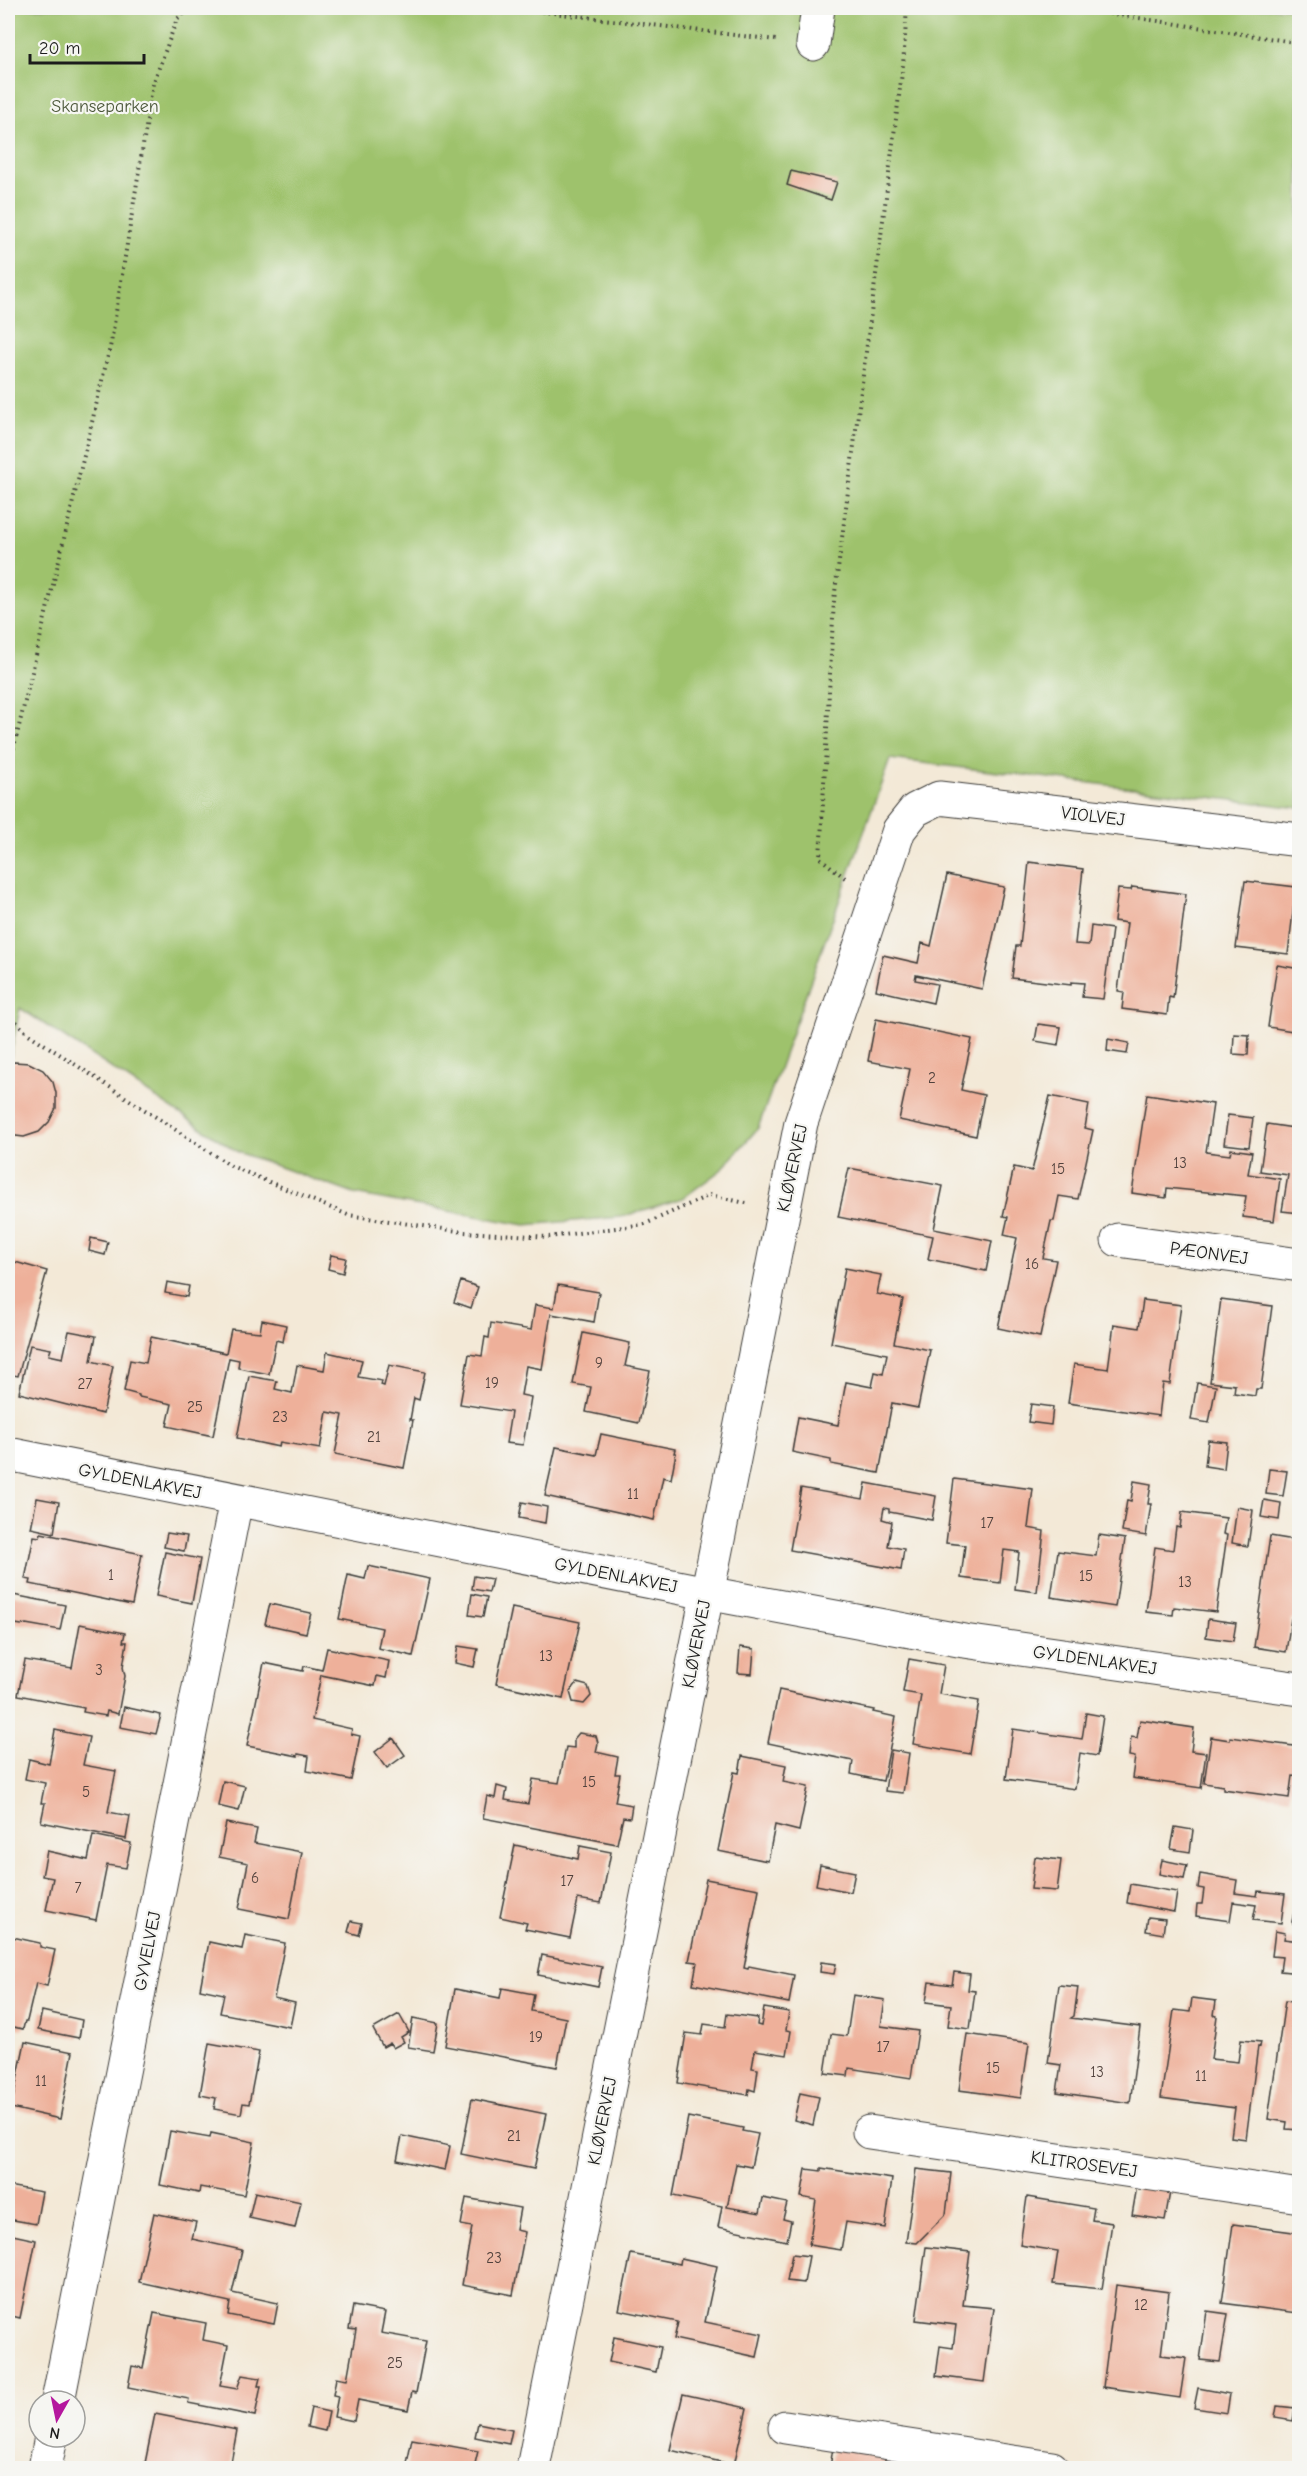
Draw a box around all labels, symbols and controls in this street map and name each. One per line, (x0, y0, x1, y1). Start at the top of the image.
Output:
scale bar (30, 27, 144, 65)
text: 20 m (39, 38, 80, 59)
park label: Skanseparken (51, 96, 159, 117)
street label: VIOLVEJ (1060, 802, 1126, 831)
house number: 2 (928, 1069, 936, 1087)
street label: KLØVERVEJ (773, 1122, 812, 1214)
house number: 13 (1173, 1154, 1187, 1172)
house number: 15 (1051, 1160, 1065, 1178)
street label: PÆONVEJ (1168, 1238, 1249, 1269)
house number: 16 (1025, 1255, 1039, 1273)
house number: 9 (595, 1354, 603, 1372)
house number: 19 (485, 1374, 499, 1392)
house number: 27 (78, 1375, 92, 1393)
house number: 25 (187, 1398, 203, 1416)
house number: 23 (272, 1408, 288, 1426)
house number: 21 (367, 1428, 381, 1446)
street label: GYLDENLAKVEJ (77, 1459, 203, 1504)
house number: 11 (627, 1485, 639, 1503)
house number: 17 (980, 1514, 994, 1532)
street label: GYLDENLAKVEJ (553, 1553, 679, 1598)
house number: 1 (108, 1566, 114, 1584)
house number: 15 (1079, 1567, 1093, 1585)
house number: 13 (1178, 1573, 1192, 1591)
street label: KLØVERVEJ (678, 1598, 715, 1690)
street label: GYLDENLAKVEJ (1032, 1641, 1158, 1680)
house number: 13 (539, 1647, 553, 1665)
house number: 3 (95, 1661, 103, 1679)
house number: 15 (582, 1773, 596, 1791)
house number: 5 (82, 1783, 90, 1801)
house number: 6 (251, 1869, 259, 1887)
house number: 17 (560, 1872, 574, 1890)
house number: 7 (74, 1879, 82, 1897)
street label: GYVELVEJ (130, 1910, 165, 1993)
house number: 19 (529, 2028, 543, 2046)
house number: 17 (876, 2038, 890, 2056)
house number: 15 (986, 2059, 1000, 2077)
house number: 13 (1090, 2063, 1104, 2081)
house number: 11 (1195, 2067, 1207, 2085)
house number: 11 (35, 2072, 47, 2090)
street label: KLØVERVEJ (584, 2075, 621, 2167)
house number: 21 (507, 2127, 521, 2145)
street label: KLITROSEVEJ (1029, 2147, 1139, 2182)
house number: 23 (486, 2249, 502, 2267)
house number: 12 (1134, 2296, 1148, 2314)
house number: 25 (387, 2354, 403, 2372)
north arrow (27, 2389, 87, 2449)
text: N (48, 2423, 61, 2443)

